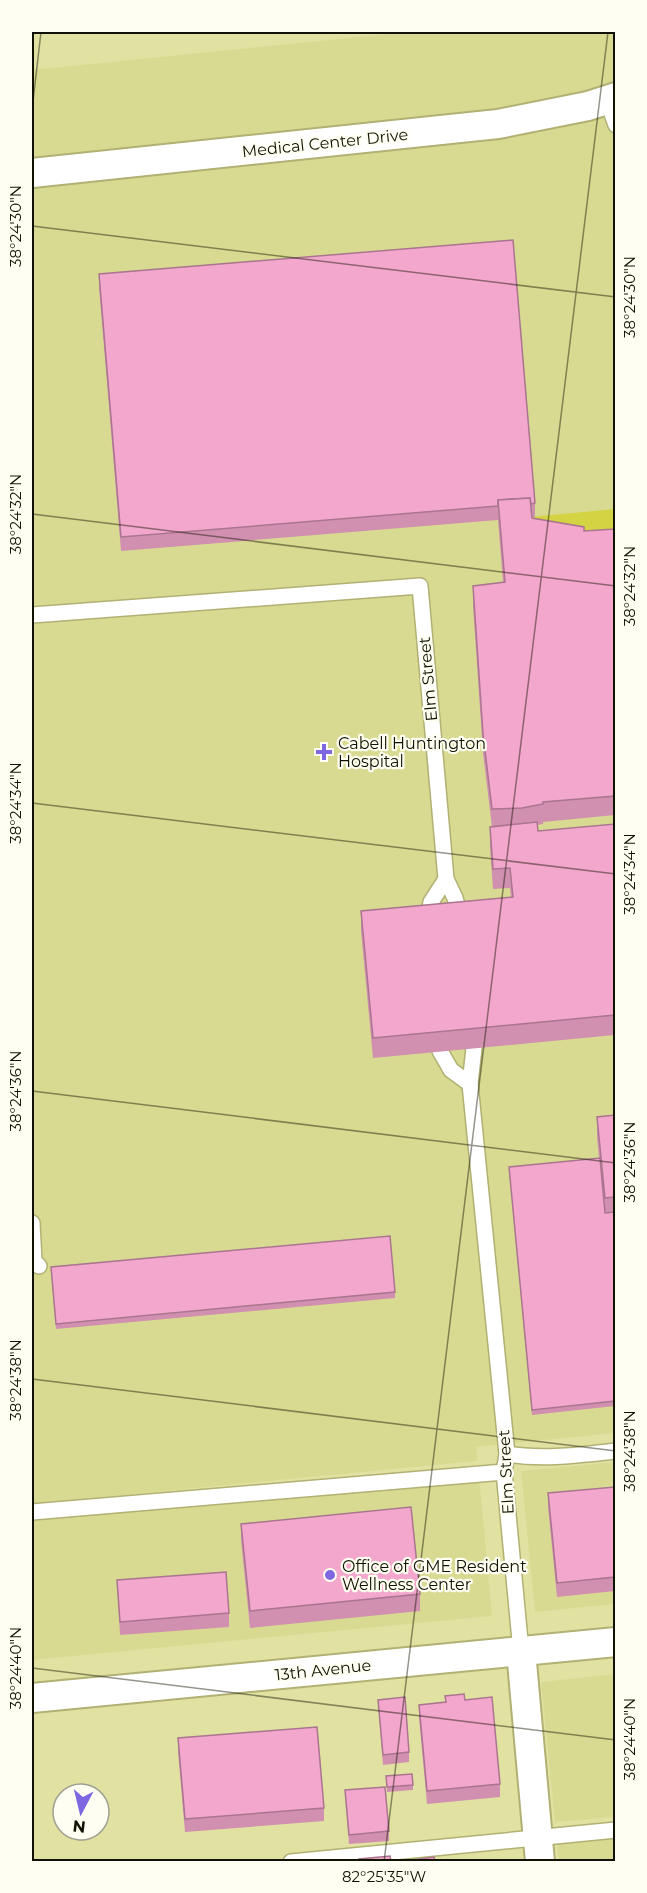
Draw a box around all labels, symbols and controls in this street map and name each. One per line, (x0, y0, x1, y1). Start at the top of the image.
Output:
street label: Medical Center Drive (241, 125, 409, 161)
text: 38°24'30"N (6, 185, 25, 267)
text: 38°24'30"N (620, 256, 639, 338)
text: 38°24'32"N (6, 474, 25, 554)
text: 38°24'32"N (620, 546, 639, 626)
street label: Elm Street (415, 636, 441, 722)
place label: Cabell Huntington Hospital (338, 734, 486, 771)
marker: Cabell Huntington Hospital (315, 743, 333, 761)
text: 38°24'34"N (6, 762, 25, 844)
text: 38°24'34"N (620, 833, 639, 915)
text: 38°24'36"N (6, 1051, 25, 1131)
text: 38°24'36"N (620, 1122, 639, 1202)
text: 38°24'38"N (6, 1339, 25, 1421)
text: 38°24'38"N (620, 1410, 639, 1492)
street label: Elm Street (494, 1429, 518, 1515)
place label: Office of GME Resident Wellness Center (342, 1557, 527, 1594)
marker: Office of GME Resident Wellness Center (323, 1568, 337, 1582)
text: 38°24'40"N (6, 1627, 25, 1709)
street label: 13th Avenue (274, 1655, 372, 1685)
text: 38°24'40"N (620, 1698, 639, 1780)
north arrow (51, 1782, 111, 1842)
text: N (72, 1816, 87, 1837)
text: 82°25'35"W (342, 1867, 426, 1886)

